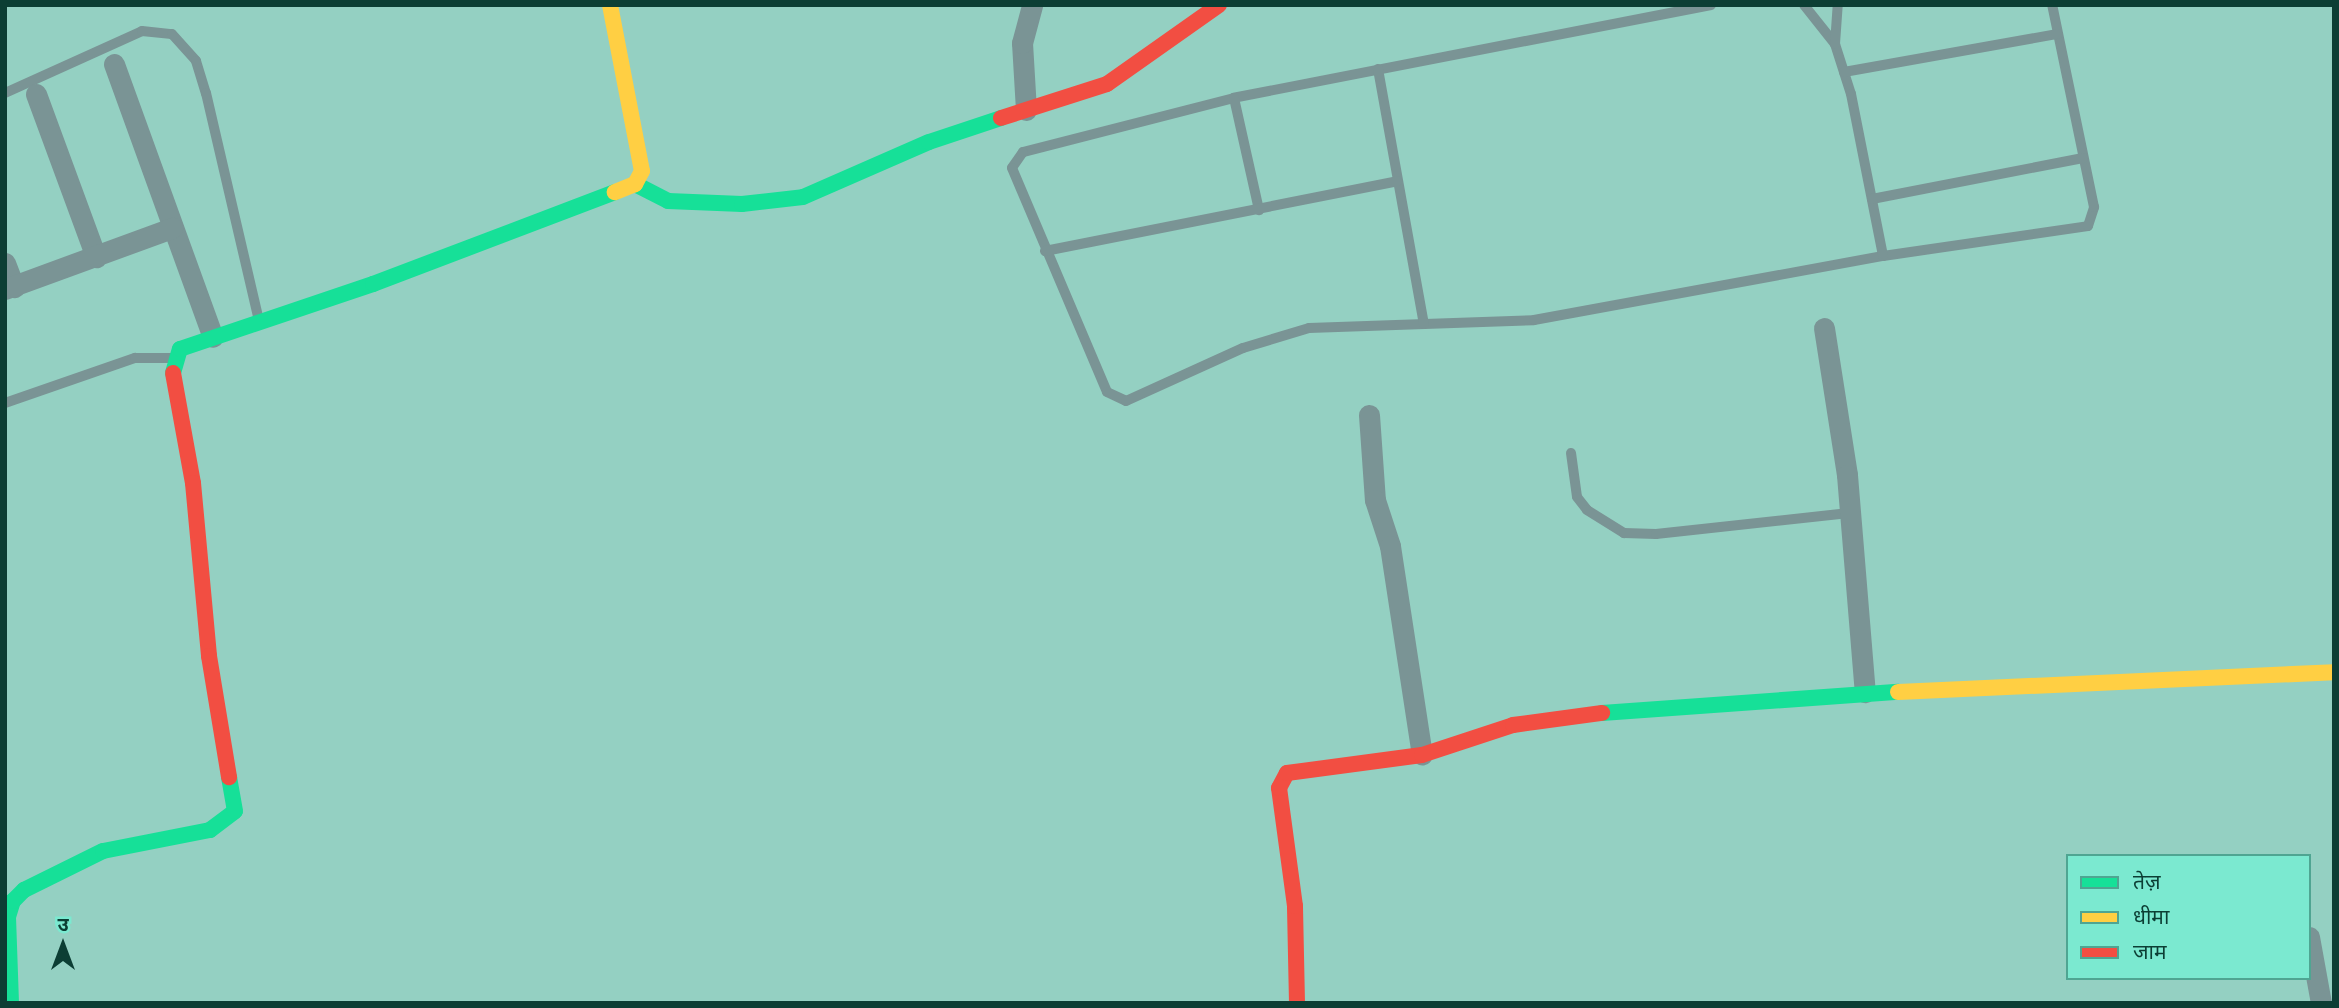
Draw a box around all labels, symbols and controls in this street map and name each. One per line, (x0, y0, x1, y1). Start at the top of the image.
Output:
legend (2066, 854, 2311, 980)
text: तेज़ (2133, 868, 2161, 893)
text: धीमा (2133, 903, 2169, 928)
north arrow (28, 910, 98, 980)
text: उ (57, 912, 69, 935)
text: जाम (2133, 938, 2167, 963)

